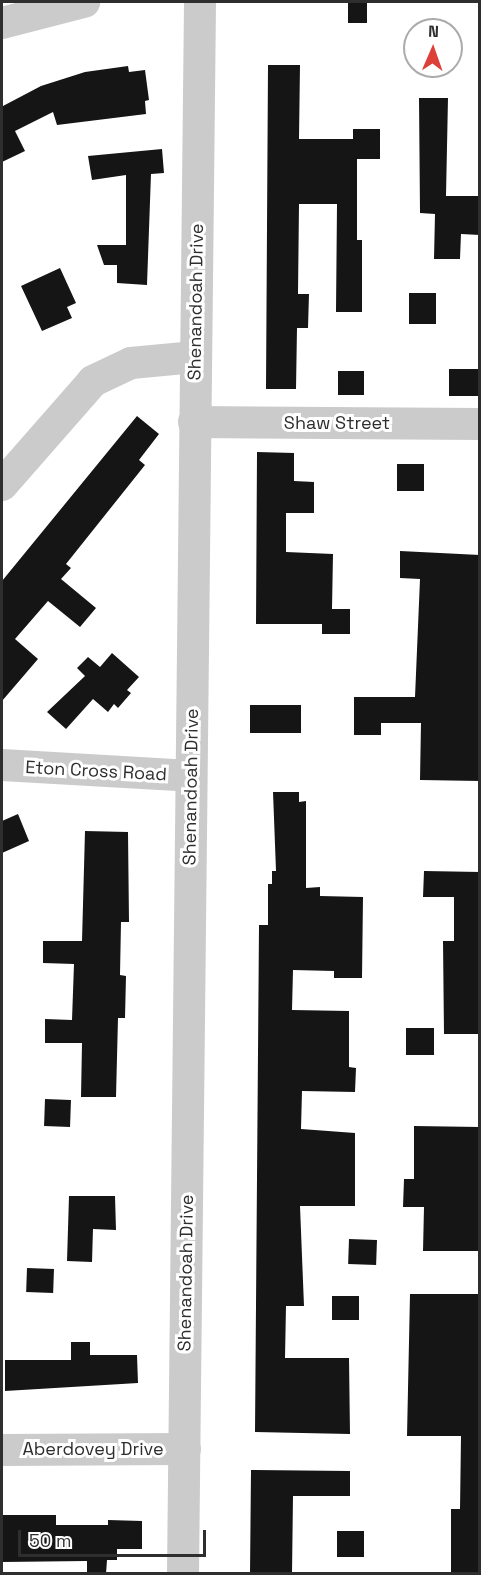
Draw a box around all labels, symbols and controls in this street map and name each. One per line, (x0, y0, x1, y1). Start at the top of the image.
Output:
north arrow (403, 18, 463, 78)
text: N (428, 21, 439, 42)
street label: Shenandoah Drive (184, 223, 208, 381)
street label: Shaw Street (284, 412, 390, 434)
street label: Shenandoah Drive (179, 708, 203, 866)
street label: Eton Cross Road (25, 757, 167, 785)
street label: Shenandoah Drive (174, 1194, 198, 1352)
street label: Aberdovey Drive (22, 1438, 164, 1460)
scale bar (21, 1518, 208, 1556)
text: 50 m (29, 1529, 71, 1552)

